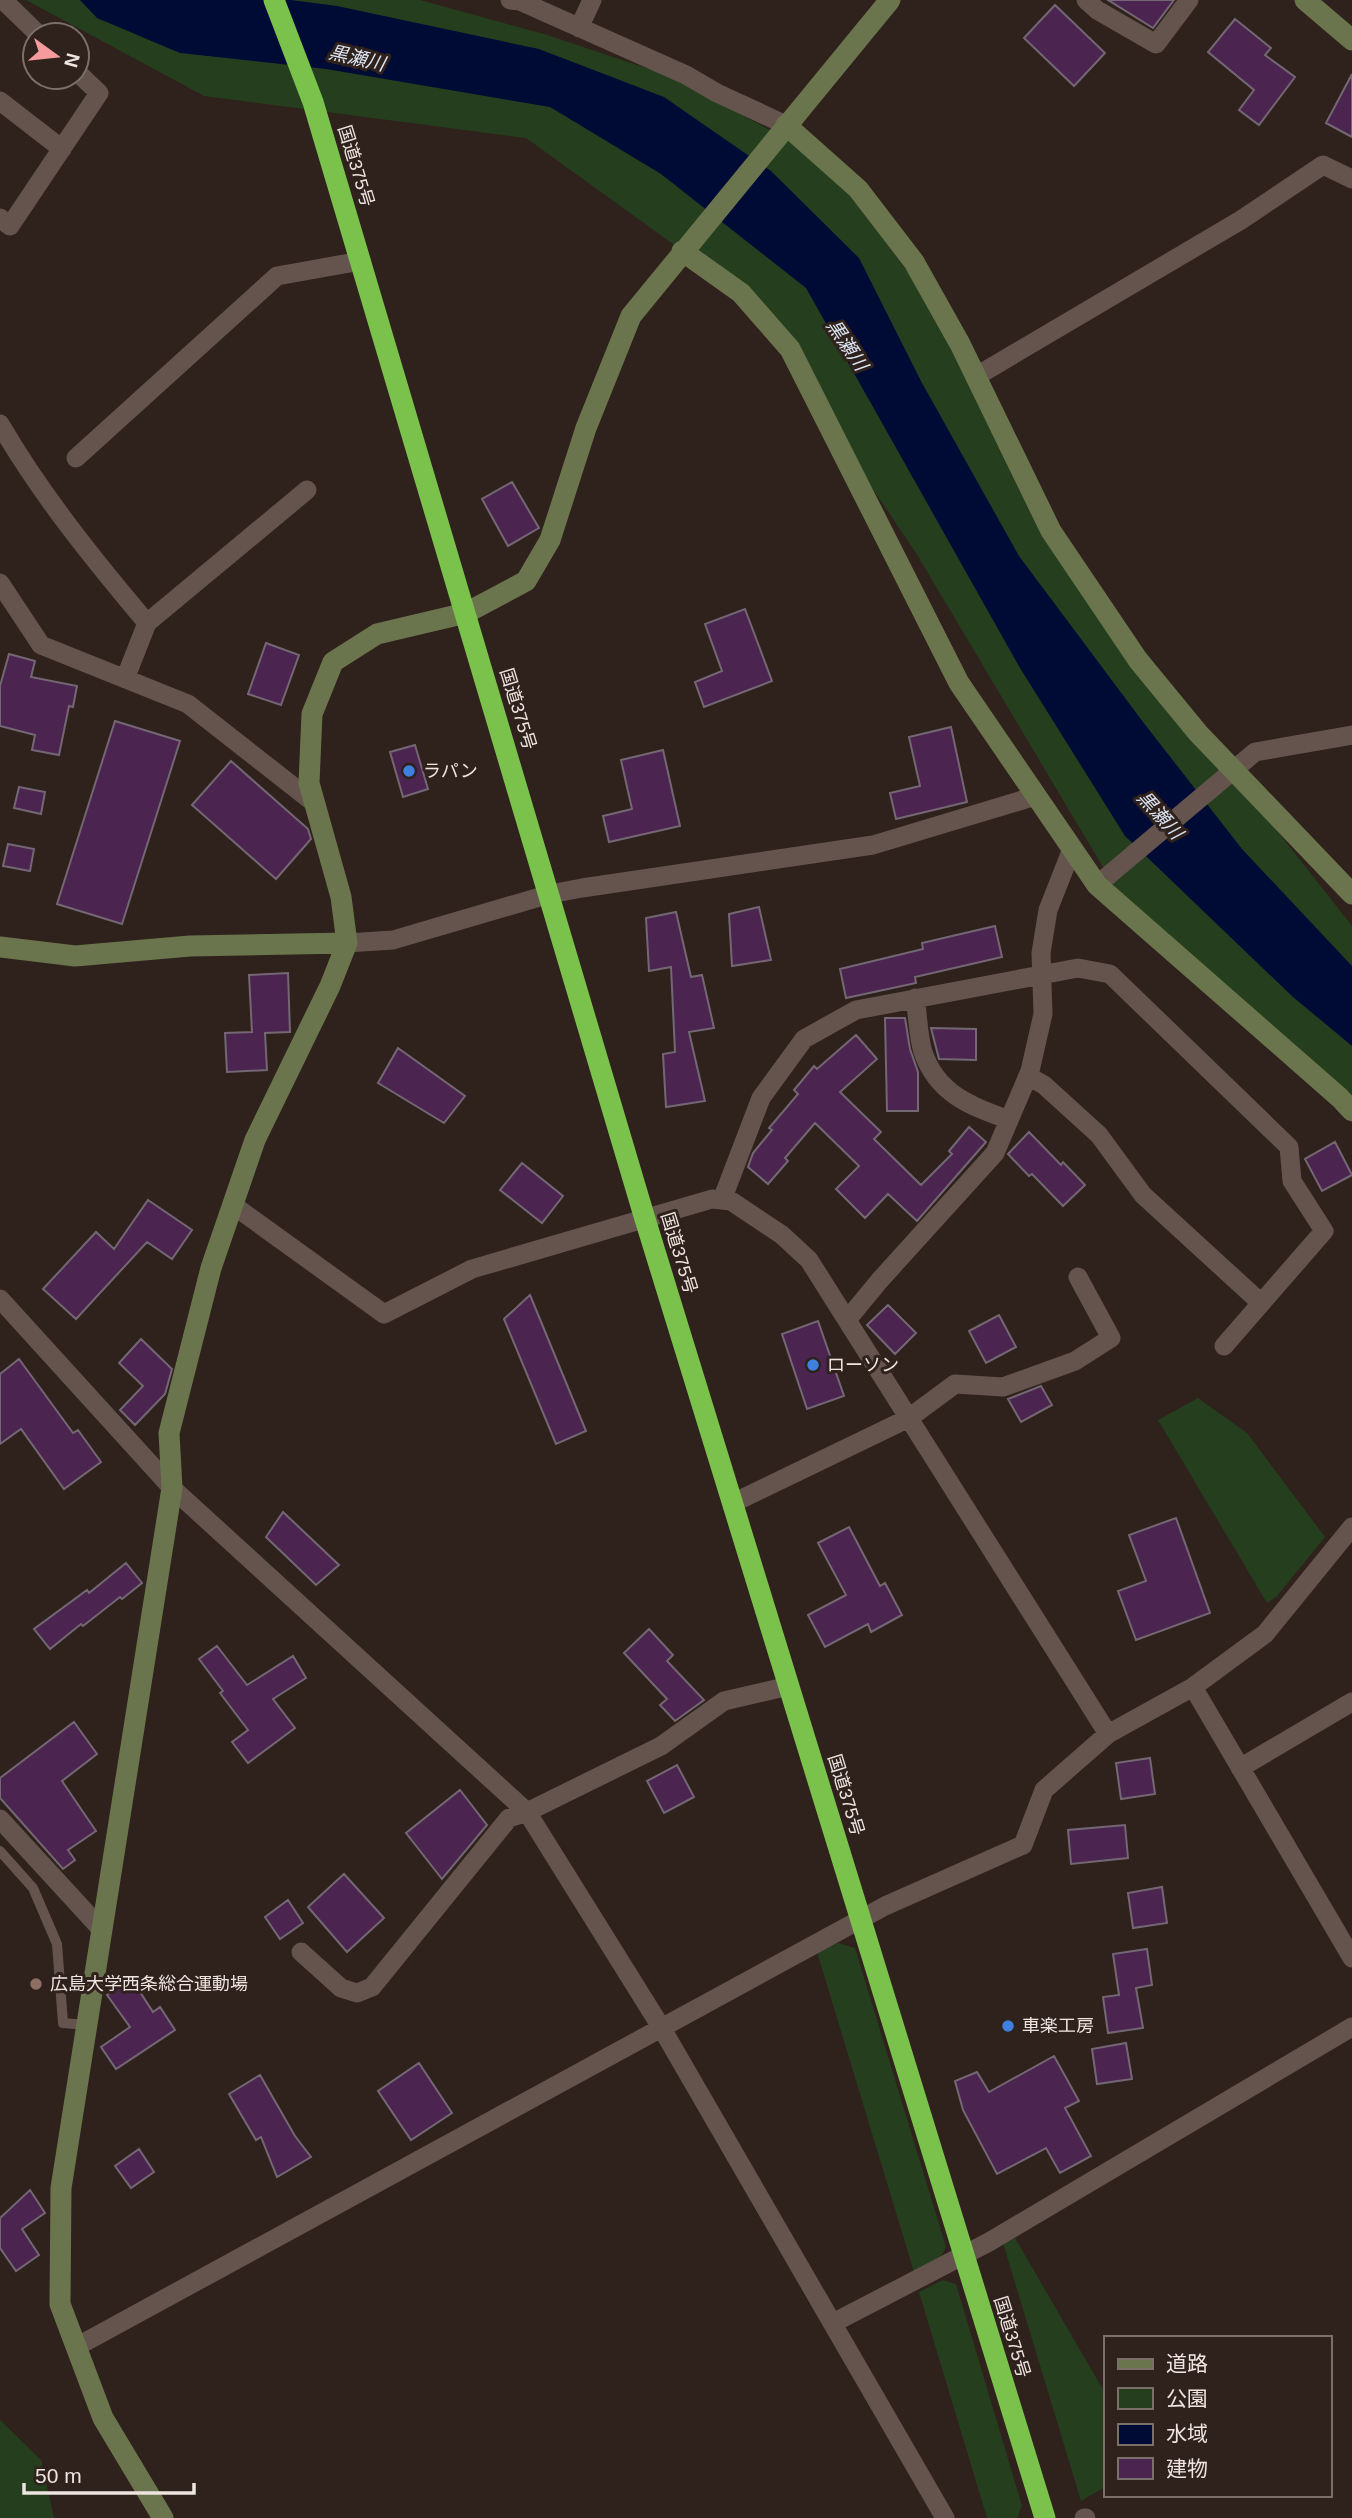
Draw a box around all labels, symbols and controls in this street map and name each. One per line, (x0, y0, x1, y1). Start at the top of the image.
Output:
north arrow (21, 21, 91, 91)
water label: 黒瀬川 (327, 41, 389, 75)
text: N (60, 51, 84, 70)
street label: 国道375号 (334, 123, 378, 209)
water label: 黒瀬川 (822, 315, 873, 376)
street label: 国道375号 (496, 666, 540, 752)
place label: ラパン (423, 761, 478, 781)
marker: ラパン (401, 763, 417, 779)
water label: 黒瀬川 (1133, 787, 1188, 845)
street label: 国道375号 (657, 1210, 701, 1296)
place label: ローソン (827, 1355, 899, 1375)
marker: ローソン (805, 1357, 821, 1373)
street label: 国道375号 (824, 1752, 868, 1838)
place label: 広島大学西条総合運動場 (50, 1974, 248, 1994)
marker: 広島大学西条総合運動場 (28, 1976, 44, 1992)
place label: 車楽工房 (1022, 2016, 1094, 2036)
marker: 車楽工房 (1000, 2018, 1016, 2034)
street label: 国道375号 (990, 2294, 1034, 2380)
legend (1104, 2336, 1331, 2497)
text: 道路 (1166, 2352, 1208, 2375)
text: 公園 (1166, 2387, 1208, 2410)
text: 水域 (1166, 2422, 1208, 2445)
scale bar (24, 2452, 194, 2496)
text: 建物 (1166, 2457, 1208, 2480)
text: 50 m (35, 2464, 82, 2487)

